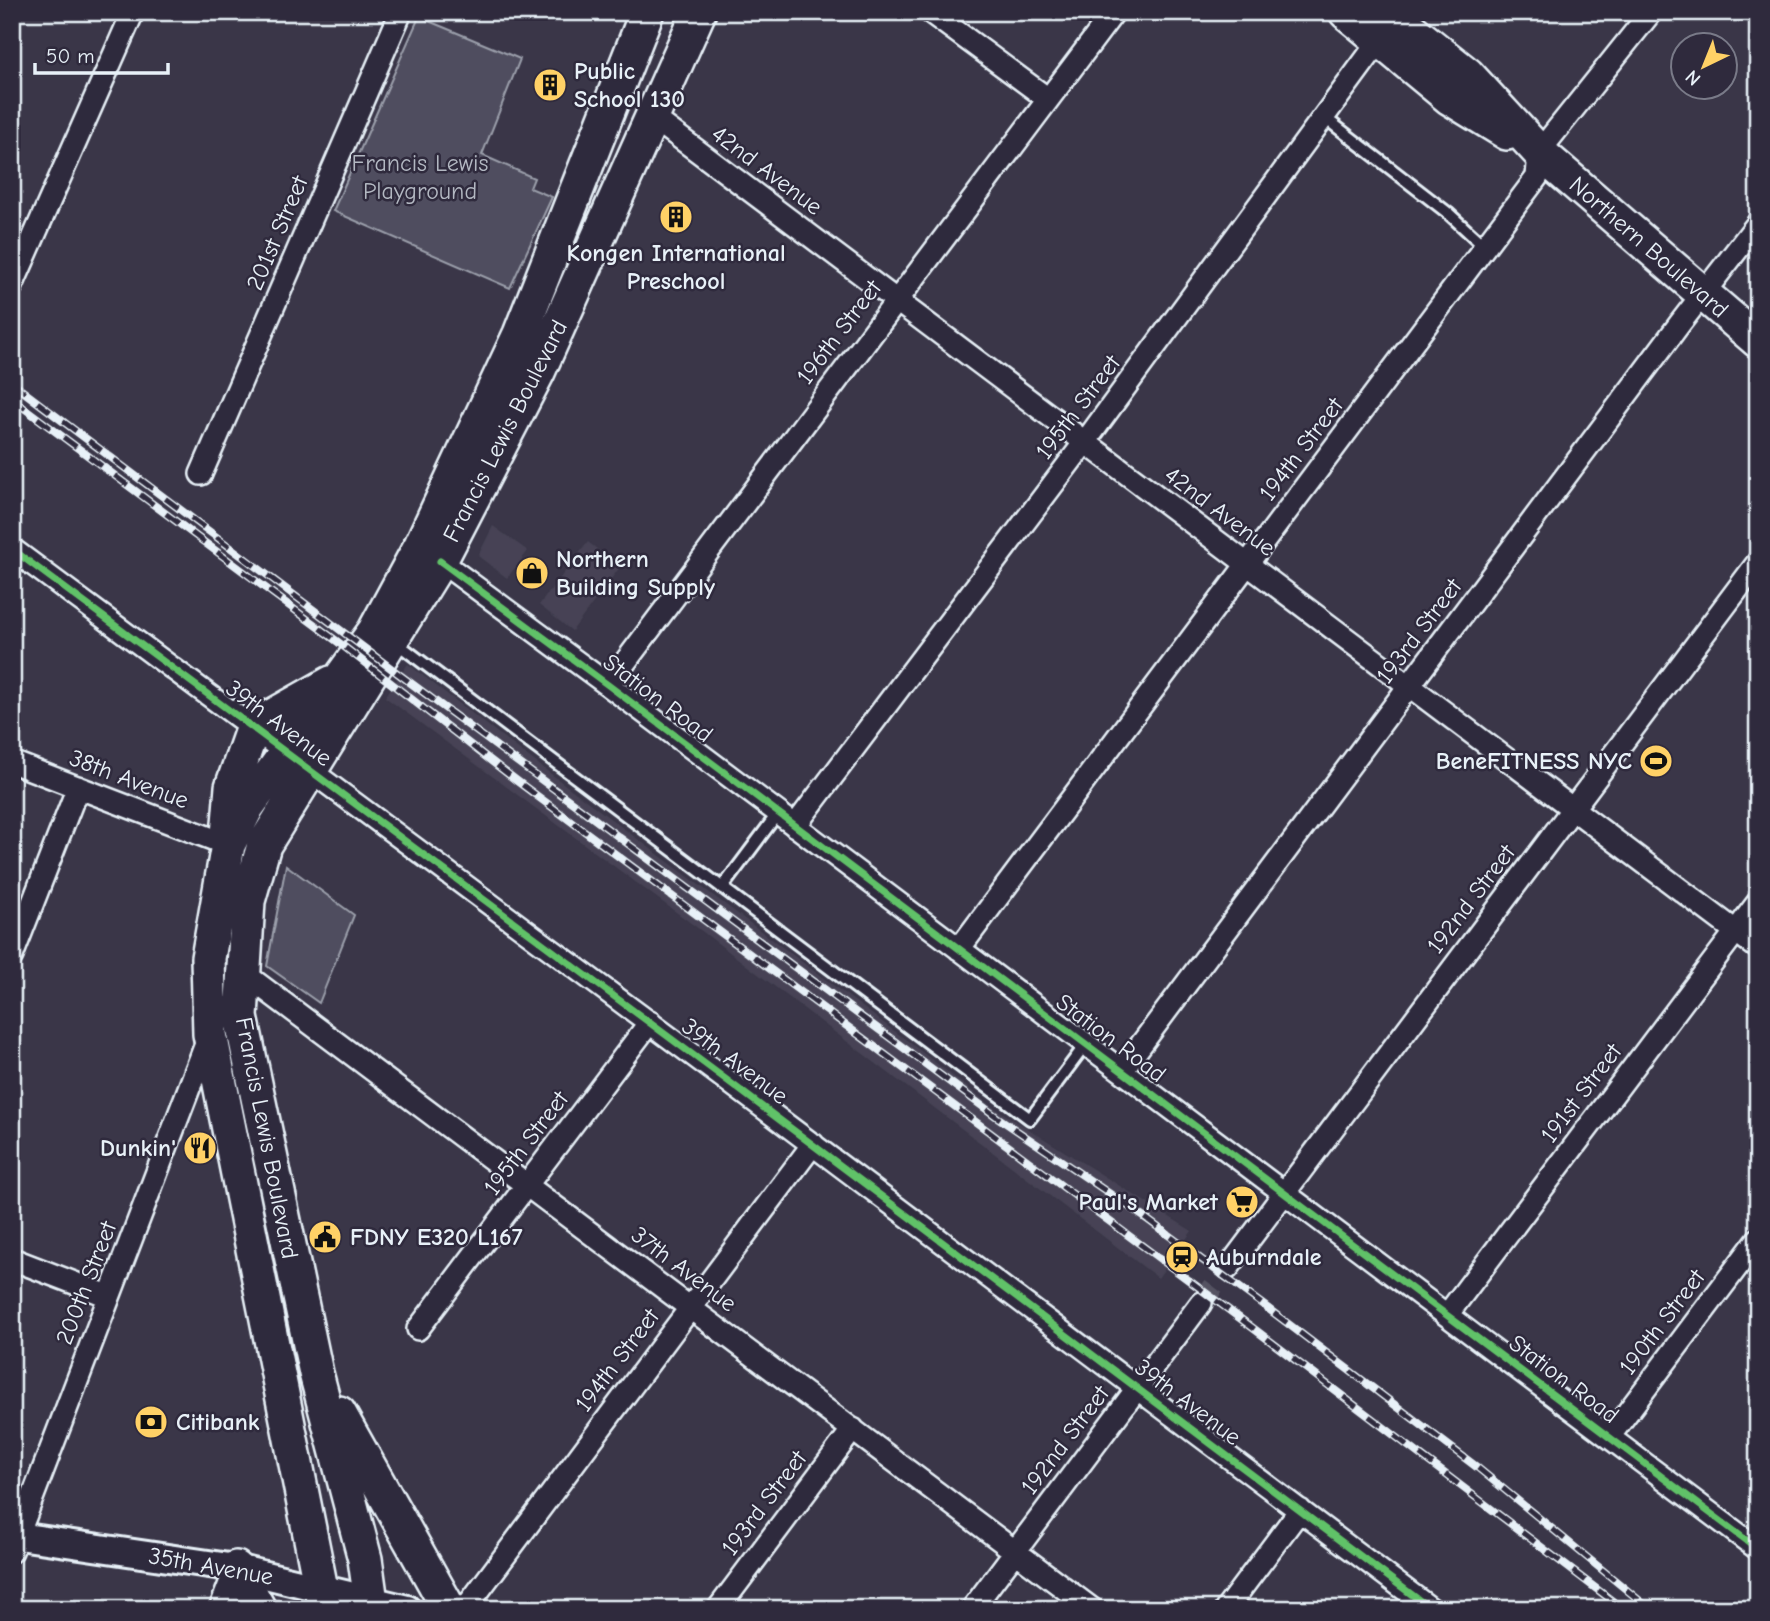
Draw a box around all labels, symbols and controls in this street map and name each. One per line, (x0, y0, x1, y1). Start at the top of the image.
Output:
scale bar (35, 32, 168, 76)
north arrow (1668, 32, 1738, 102)
text: 50 m (46, 44, 95, 68)
place label: Public School 130 (574, 57, 685, 113)
text: N (1681, 65, 1705, 90)
building icon: Public School 130 (531, 66, 569, 104)
street label: 42nd Avenue (706, 119, 828, 221)
park label: Francis Lewis Playground (352, 149, 489, 205)
street label: Northern Boulevard (1564, 170, 1734, 324)
street label: 201st Street (240, 171, 314, 294)
building icon: Kongen International Preschool (657, 198, 695, 236)
place label: Kongen International Preschool (566, 239, 786, 295)
street label: 196th Street (791, 274, 888, 390)
street label: Francis Lewis Boulevard (437, 315, 573, 547)
street label: 195th Street (1030, 349, 1127, 465)
street label: 194th Street (1253, 391, 1349, 506)
street label: 42nd Avenue (1159, 460, 1281, 562)
place label: Northern Building Supply (556, 545, 715, 601)
shop icon: Northern Building Supply (513, 554, 551, 592)
street label: 193rd Street (1370, 572, 1468, 689)
street label: Station Road (598, 648, 718, 748)
street label: 39th Avenue (220, 674, 338, 772)
sports icon: BeneFITNESS NYC (1637, 742, 1675, 780)
street label: 38th Avenue (65, 743, 193, 815)
place label: BeneFITNESS NYC (1436, 747, 1632, 775)
street label: 192nd Street (1421, 838, 1522, 959)
street label: Station Road (1051, 988, 1171, 1088)
street label: 39th Avenue (676, 1012, 794, 1110)
street label: Francis Lewis Boulevard (230, 1015, 304, 1261)
street label: 191st Street (1535, 1037, 1628, 1148)
street label: 195th Street (478, 1085, 575, 1201)
restaurant icon: Dunkin' (181, 1129, 219, 1167)
place label: Dunkin' (100, 1134, 176, 1162)
supermarket icon: Paul's Market (1223, 1183, 1261, 1221)
place label: Paul's Market (1079, 1188, 1219, 1216)
street label: 200th Street (50, 1216, 123, 1349)
public building icon: FDNY E320 L167 (306, 1218, 344, 1256)
street label: 37th Avenue (626, 1220, 742, 1318)
place label: FDNY E320 L167 (350, 1223, 523, 1251)
station icon: Auburndale (1163, 1238, 1201, 1276)
place label: Auburndale (1206, 1243, 1322, 1271)
street label: 190th Street (1613, 1263, 1711, 1380)
street label: 194th Street (569, 1302, 665, 1417)
street label: Station Road (1504, 1329, 1624, 1429)
street label: 39th Avenue (1129, 1353, 1247, 1451)
street label: 192nd Street (1015, 1379, 1116, 1500)
bank icon: Citibank (132, 1403, 170, 1441)
place label: Citibank (176, 1408, 260, 1436)
street label: 193rd Street (715, 1444, 813, 1561)
street label: 35th Avenue (147, 1541, 275, 1591)

